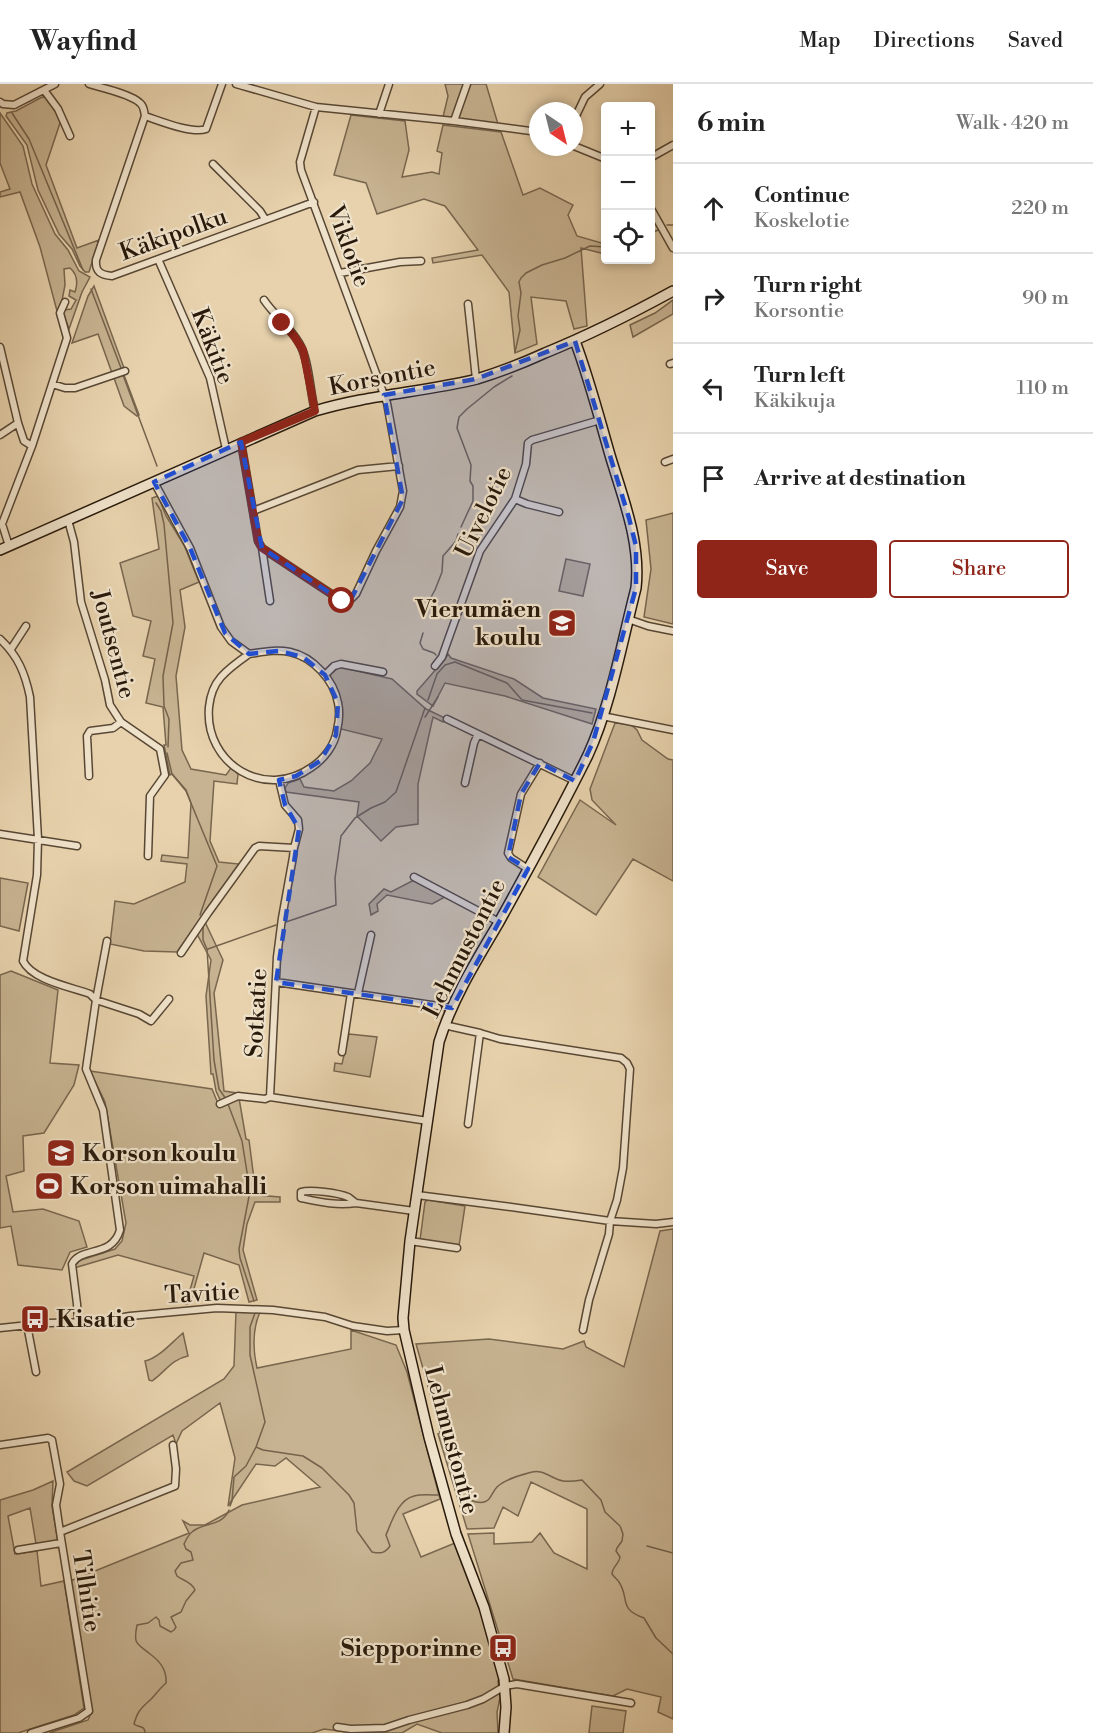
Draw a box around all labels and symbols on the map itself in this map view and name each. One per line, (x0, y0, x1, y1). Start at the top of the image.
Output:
north arrow (529, 102, 583, 156)
street label: Viklotie (319, 200, 377, 291)
street label: Käkipolku (115, 202, 232, 268)
street label: Käkitie (184, 304, 240, 389)
route end (268, 309, 294, 335)
street label: Korsontie (326, 353, 438, 403)
street label: Uivelotie (449, 462, 519, 563)
street label: Joutsentie (84, 586, 142, 702)
route start (328, 587, 354, 613)
place label: Vierumäen koulu (414, 595, 541, 653)
school or university icon: Vierumäen koulu (546, 607, 578, 639)
street label: Lehmustontie (417, 874, 513, 1023)
street label: Sotkatie (240, 968, 274, 1059)
school or university icon: Korson koulu (45, 1137, 77, 1169)
place label: Korson koulu (82, 1139, 237, 1169)
sports icon: Korson uimahalli (33, 1170, 65, 1202)
place label: Korson uimahalli (70, 1172, 267, 1202)
street label: Tavitie (164, 1277, 241, 1311)
bus stop icon: Kisatie (19, 1303, 51, 1335)
place label: Kisatie (56, 1305, 136, 1335)
street label: Lehmustontie (417, 1363, 485, 1518)
street label: Tilhitie (65, 1548, 107, 1634)
bus stop icon: Siepporinne (487, 1632, 519, 1664)
place label: Siepporinne (341, 1634, 482, 1664)

